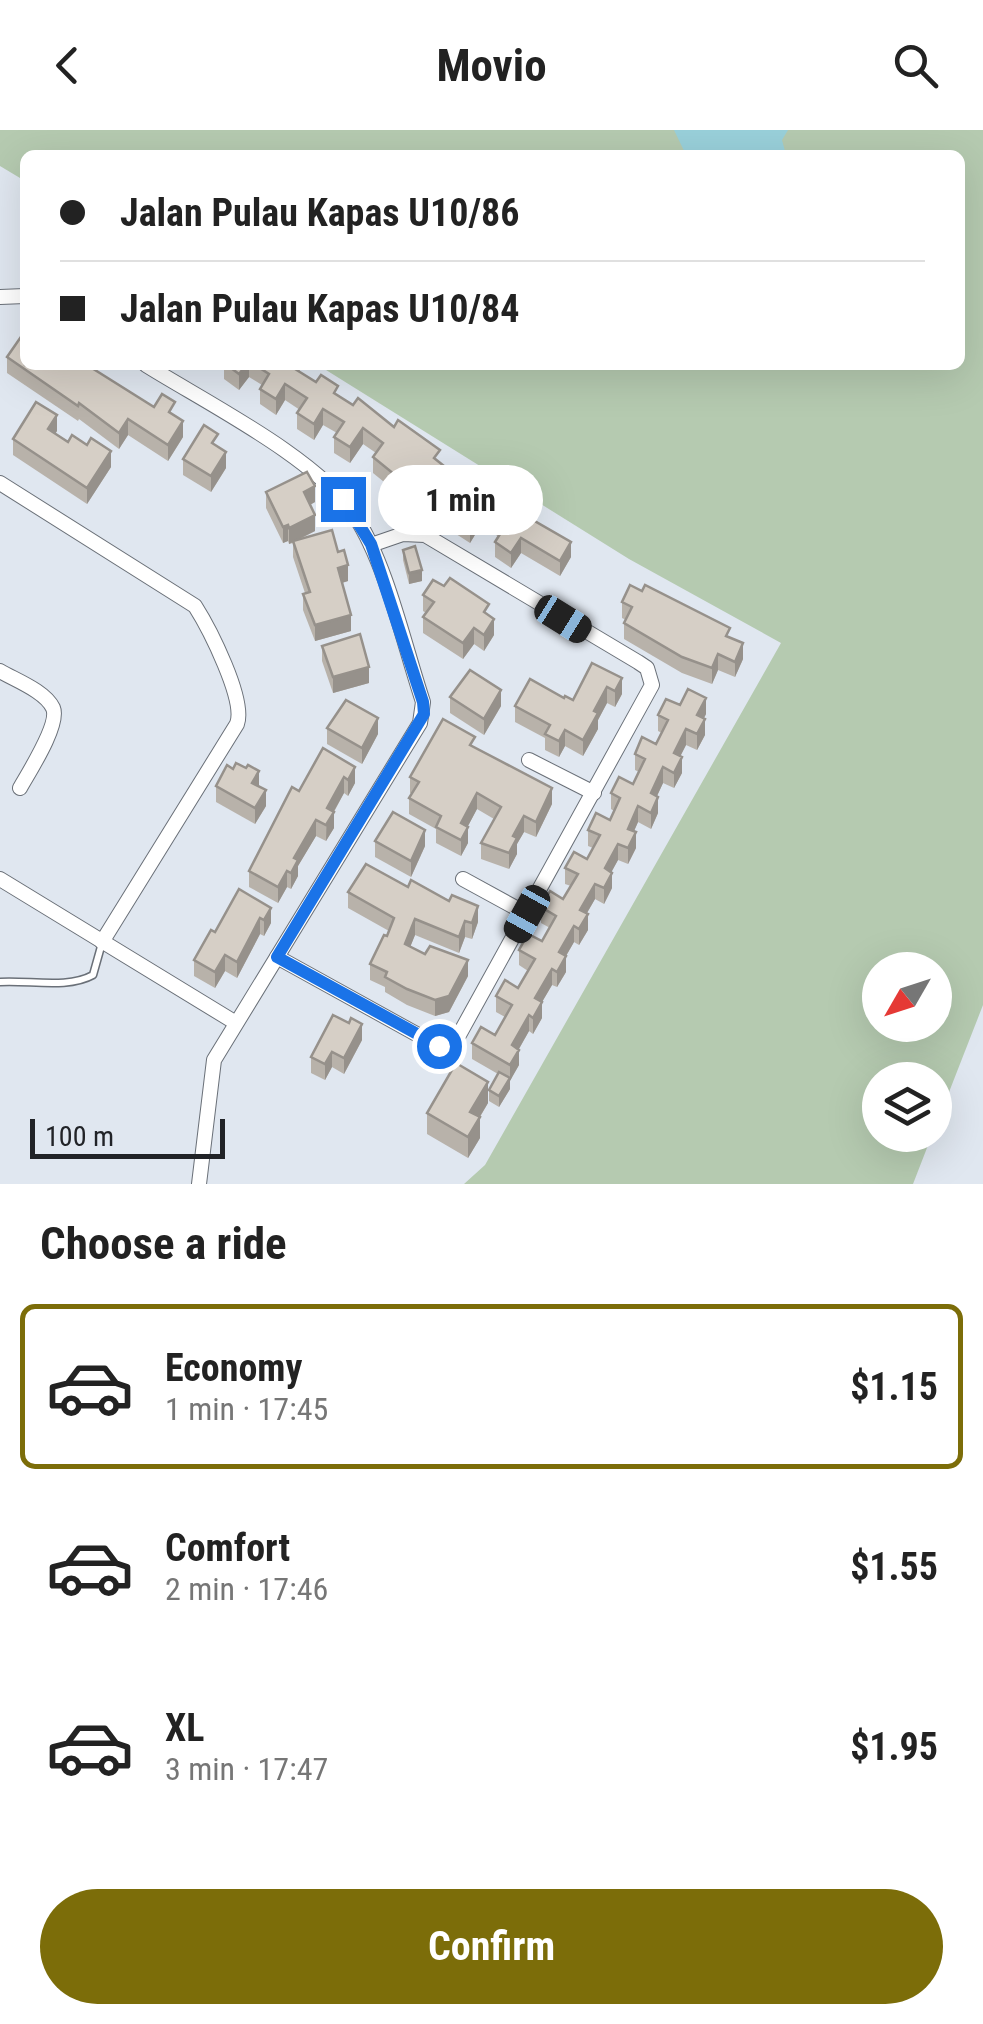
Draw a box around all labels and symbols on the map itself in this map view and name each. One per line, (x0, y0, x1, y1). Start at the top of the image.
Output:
callout: 1 min (378, 464, 543, 534)
route end (321, 477, 366, 522)
car (530, 590, 596, 648)
car (499, 880, 555, 948)
north arrow (862, 952, 952, 1042)
route start (417, 1024, 462, 1069)
scale bar (30, 1114, 225, 1158)

